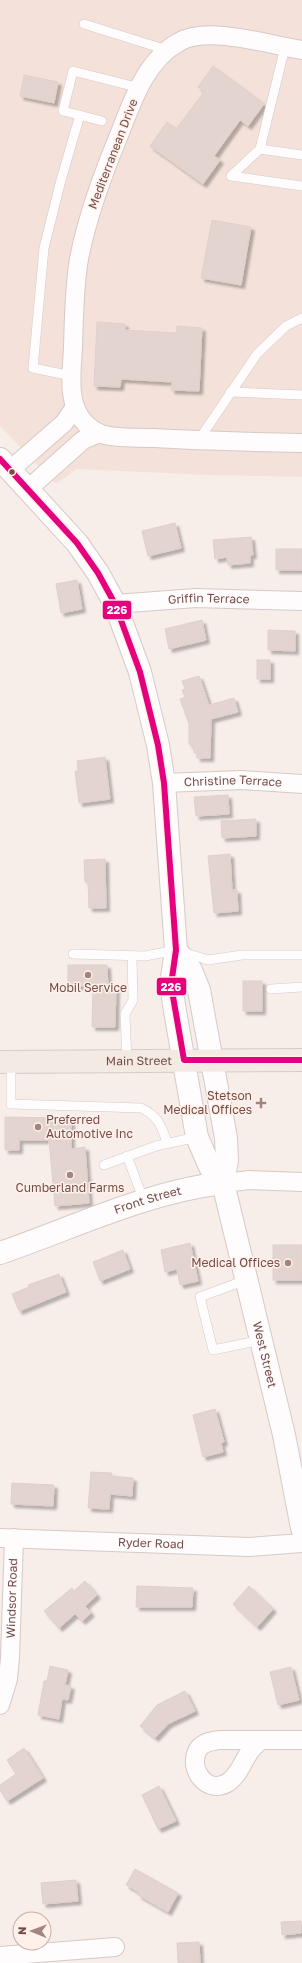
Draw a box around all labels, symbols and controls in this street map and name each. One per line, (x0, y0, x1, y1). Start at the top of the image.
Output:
street label: Mediterranean Drive (85, 97, 140, 211)
unlabelled marker (7, 467, 17, 477)
street label: Griffin Terrace (167, 590, 250, 607)
line badge: 226 (102, 600, 132, 620)
text: 226 (107, 603, 127, 616)
street label: Christine Terrace (184, 772, 282, 790)
marker: Mobil Service (83, 970, 93, 980)
line badge: 226 (156, 977, 187, 996)
place label: Mobil Service (49, 980, 127, 995)
text: 226 (161, 980, 181, 993)
street label: Main Street (106, 1053, 172, 1068)
place label: Stetson Medical Offices (163, 1088, 252, 1117)
marker: Stetson Medical Offices (255, 1097, 267, 1109)
place label: Preferred Automotive Inc (46, 1112, 133, 1141)
marker: Preferred Automotive Inc (33, 1122, 43, 1132)
marker: Cumberland Farms (65, 1170, 75, 1180)
place label: Cumberland Farms (16, 1180, 124, 1195)
street label: Front Street (112, 1183, 183, 1217)
place label: Medical Offices (191, 1255, 280, 1270)
marker: Medical Offices (283, 1258, 293, 1268)
street label: West Street (250, 1320, 280, 1389)
street label: Ryder Road (118, 1534, 184, 1552)
street label: Windsor Road (3, 1558, 20, 1639)
north arrow (12, 1911, 52, 1951)
text: N (15, 1927, 28, 1935)

